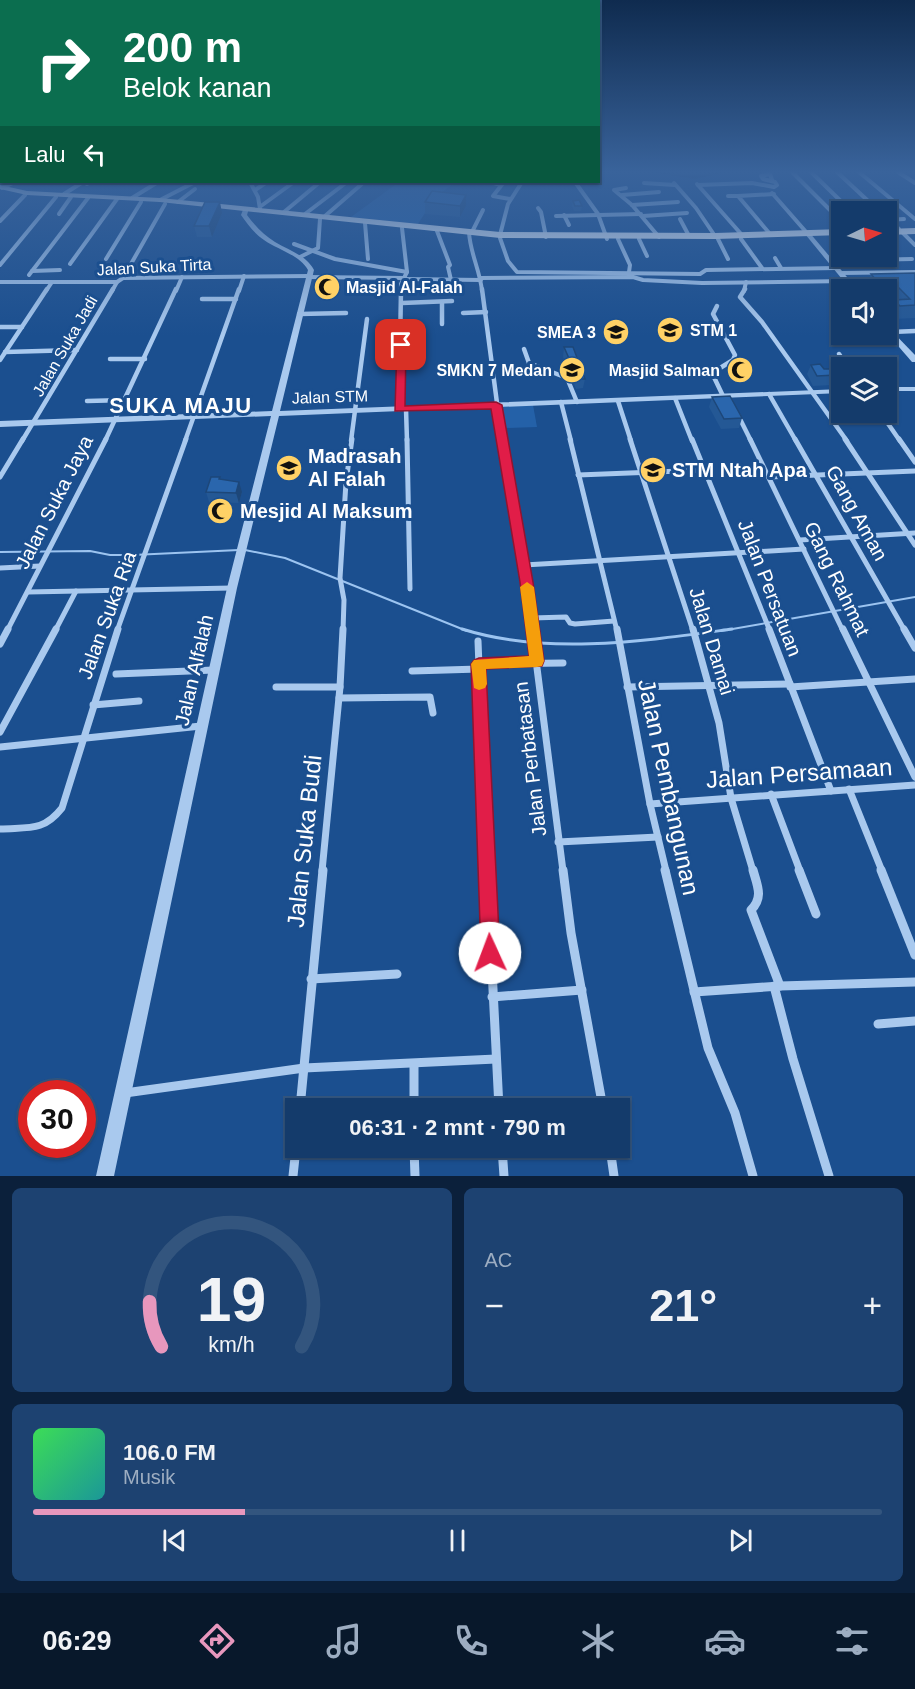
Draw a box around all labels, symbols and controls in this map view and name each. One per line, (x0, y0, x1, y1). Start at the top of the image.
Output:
icon: right (24, 24, 102, 102)
text: 200 m (123, 24, 242, 71)
text: Belok kanan (123, 73, 272, 103)
icon: left (78, 138, 111, 171)
text: Lalu (24, 142, 66, 167)
north arrow (831, 201, 897, 267)
map controls (831, 201, 897, 423)
street label: Jalan Suka Tirta (96, 256, 212, 278)
mosque icon: Masjid Al-Falah (312, 272, 342, 302)
place label: Masjid Al-Falah (346, 279, 463, 296)
button: sound (831, 279, 897, 345)
street label: Jalan Suka Jadi (29, 293, 101, 399)
school or university icon: STM 1 (655, 315, 685, 345)
school or university icon: SMEA 3 (601, 317, 631, 347)
pin (375, 319, 426, 370)
place label: STM 1 (690, 322, 737, 339)
place label: SMEA 3 (537, 324, 596, 341)
icon: arrive (384, 328, 417, 361)
school or university icon: SMKN 7 Medan (557, 355, 587, 385)
mosque icon: Masjid Salman (725, 355, 755, 385)
button: layers (831, 357, 897, 423)
place label: SMKN 7 Medan (436, 362, 552, 379)
place label: Masjid Salman (609, 362, 720, 379)
street label: Jalan STM (291, 387, 369, 407)
district label: SUKA MAJU (109, 393, 253, 418)
street label: Jalan Suka Jaya (11, 431, 98, 572)
place label: Madrasah Al Falah (308, 445, 401, 490)
school or university icon: Madrasah Al Falah (274, 453, 304, 483)
school or university icon: STM Ntah Apa (638, 455, 668, 485)
place label: STM Ntah Apa (672, 459, 808, 481)
street label: Gang Aman (822, 461, 892, 565)
mosque icon: Mesjid Al Maksum (205, 496, 235, 526)
place label: Mesjid Al Maksum (240, 500, 413, 522)
street label: Jalan Persatuan (734, 517, 806, 659)
street label: Gang Rahmat (800, 518, 874, 640)
street label: Jalan Suka Ria (74, 547, 141, 682)
street label: Jalan Damai (685, 585, 739, 697)
street label: Jalan Alfalah (171, 612, 217, 728)
street label: Jalan Pembangunan (633, 677, 705, 897)
street label: Jalan Perbatasan (510, 680, 550, 838)
street label: Jalan Suka Budi (282, 753, 326, 929)
street label: Jalan Persamaan (705, 753, 893, 793)
position arrow (458, 921, 522, 985)
speed limit sign: 30 (18, 1080, 96, 1158)
text: 06:31 · 2 mnt · 790 m (349, 1115, 566, 1140)
text: AC (485, 1249, 512, 1271)
text: 19 (197, 1265, 266, 1334)
text: 21° (649, 1280, 717, 1331)
text: − (485, 1287, 504, 1324)
text: + (863, 1287, 882, 1324)
text: km/h (209, 1333, 255, 1357)
text: 106.0 FM (123, 1440, 216, 1465)
text: Musik (123, 1466, 175, 1488)
icon: previous (158, 1524, 191, 1557)
icon: pause (441, 1524, 474, 1557)
icon: next (724, 1524, 757, 1557)
icon: directions (196, 1620, 238, 1662)
icon: music (323, 1620, 365, 1662)
icon: phone (450, 1620, 492, 1662)
icon: climate (577, 1620, 619, 1662)
icon: car (704, 1620, 746, 1662)
icon: filters (831, 1620, 873, 1662)
text: 06:29 (42, 1626, 111, 1656)

